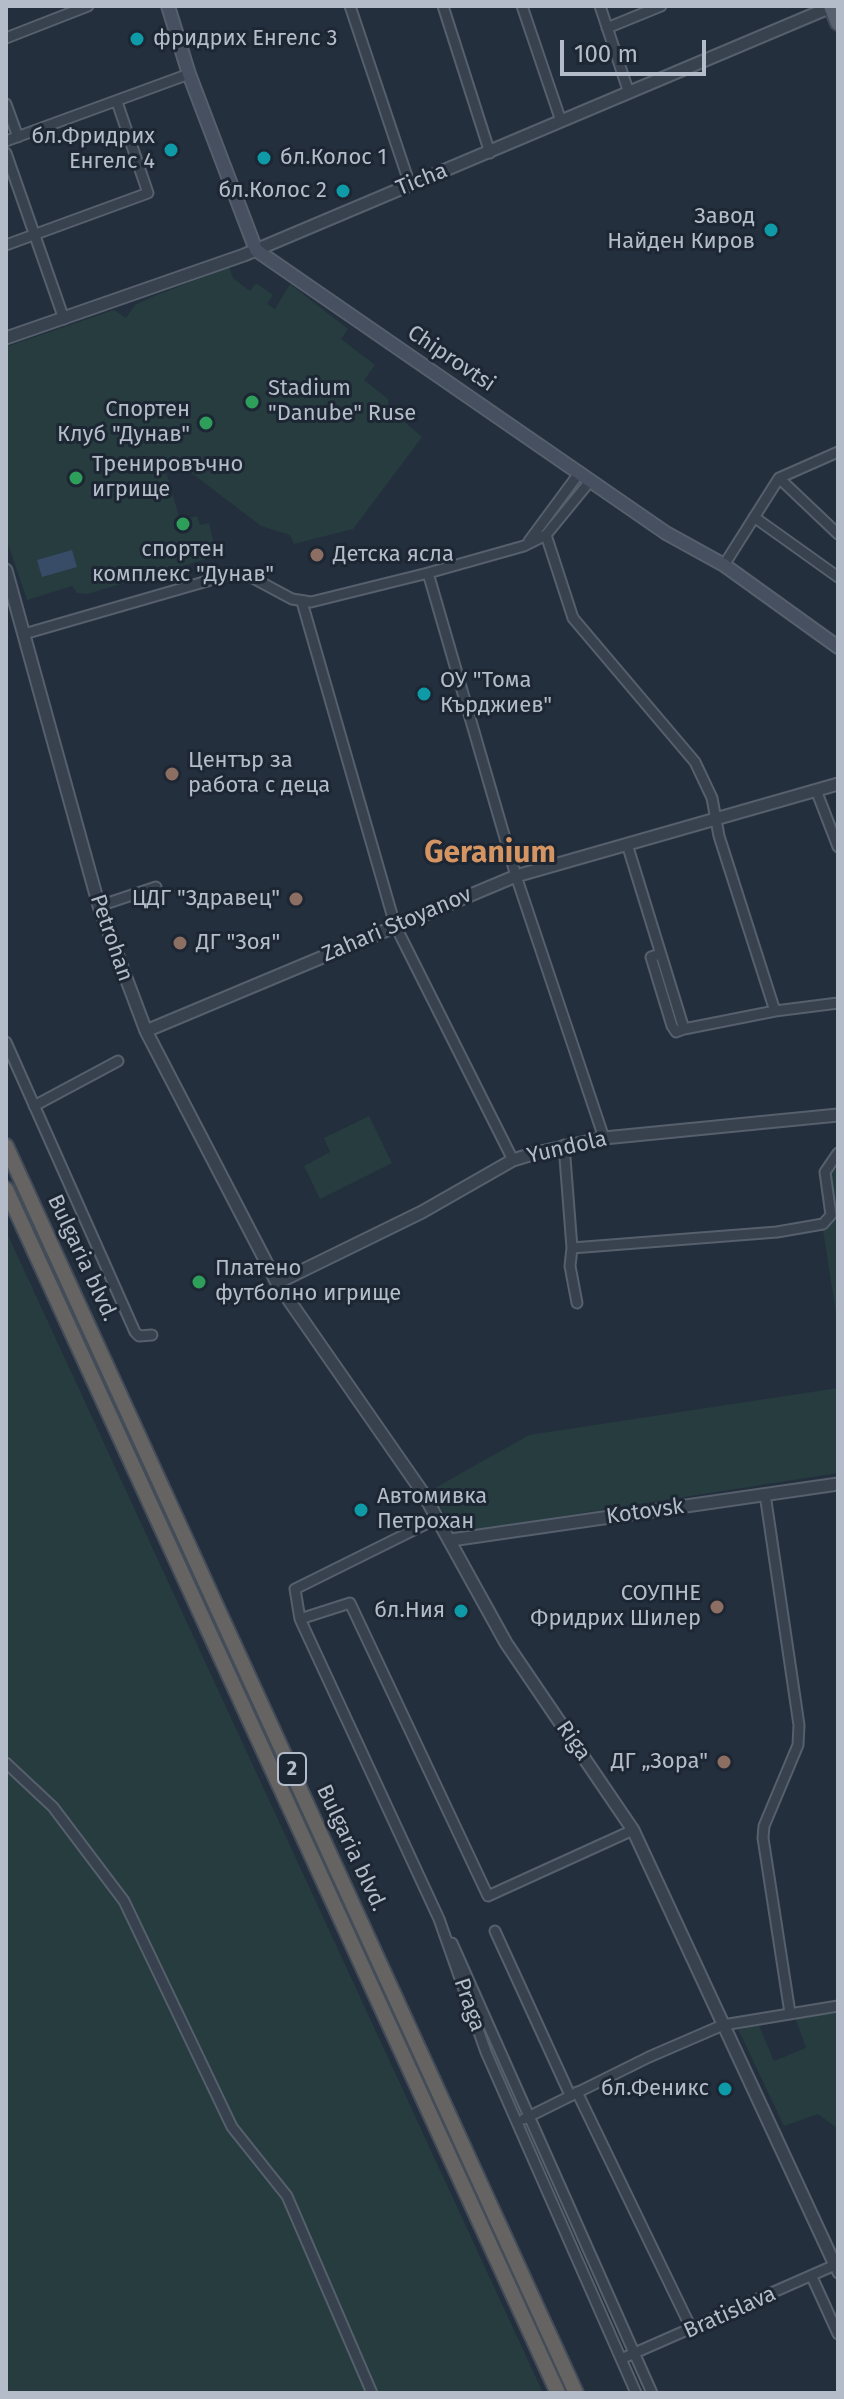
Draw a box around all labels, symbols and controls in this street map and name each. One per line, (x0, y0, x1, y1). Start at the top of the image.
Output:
scale bar (564, 24, 710, 74)
place label: фридрих Енгелс 3 (153, 26, 338, 52)
marker: фридрих Енгелс 3 (128, 30, 146, 48)
text: 100 m (574, 40, 638, 68)
place label: бл.Фридрих Енгелс 4 (31, 124, 155, 176)
marker: бл.Фридрих Енгелс 4 (162, 141, 180, 159)
place label: бл.Колос 1 (280, 145, 387, 171)
marker: бл.Колос 1 (255, 149, 273, 167)
street label: Ticha (393, 158, 451, 202)
place label: бл.Колос 2 (218, 178, 327, 204)
marker: бл.Колос 2 (334, 182, 352, 200)
place label: Завод Найден Киров (607, 204, 755, 256)
marker: Завод Найден Киров (762, 221, 780, 239)
street label: Chiprovtsi (402, 320, 500, 398)
place label: Stadium "Danube" Ruse (268, 376, 416, 428)
marker: Stadium "Danube" Ruse (243, 393, 261, 411)
place label: Спортен Клуб "Дунав" (57, 397, 190, 448)
marker: Спортен Клуб "Дунав" (197, 414, 215, 432)
place label: Тренировъчно игрище (92, 452, 243, 504)
marker: Тренировъчно игрище (67, 469, 85, 487)
marker: спортен комплекс "Дунав" (174, 515, 192, 533)
place label: спортен комплекс "Дунав" (92, 537, 274, 588)
place label: Детска ясла (333, 542, 454, 568)
marker: Детска ясла (308, 546, 326, 564)
place label: ОУ "Тома Кърджиев" (440, 668, 552, 720)
marker: ОУ "Тома Кърджиев" (415, 685, 433, 703)
place label: Център за работа с деца (188, 748, 330, 800)
marker: Център за работа с деца (163, 765, 181, 783)
district label: Geranium (424, 836, 556, 872)
street label: Zahari Stoyanov (318, 882, 476, 968)
place label: ЦДГ "Здравец" (132, 886, 280, 912)
marker: ЦДГ "Здравец" (287, 890, 305, 908)
street label: Petrohan (84, 891, 138, 985)
place label: ДГ "Зоя" (196, 930, 280, 956)
marker: ДГ "Зоя" (171, 934, 189, 952)
street label: Yundola (525, 1126, 609, 1170)
street label: Bulgaria blvd. (41, 1191, 123, 1325)
place label: Платено футболно игрище (215, 1256, 401, 1308)
marker: Платено футболно игрище (190, 1273, 208, 1291)
place label: Автомивка Петрохан (377, 1484, 487, 1536)
street label: Kotovsk (605, 1493, 685, 1531)
marker: Автомивка Петрохан (352, 1501, 370, 1519)
place label: СОУПНЕ Фридрих Шилер (530, 1581, 701, 1632)
place label: бл.Ния (374, 1598, 445, 1624)
marker: СОУПНЕ Фридрих Шилер (708, 1598, 726, 1616)
marker: бл.Ния (452, 1602, 470, 1620)
street label: Riga (550, 1716, 596, 1766)
place label: ДГ „Зора" (611, 1749, 708, 1775)
road number: 2 (278, 1753, 306, 1785)
marker: ДГ „Зора" (715, 1753, 733, 1771)
street label: Bulgaria blvd. (310, 1781, 392, 1915)
street label: Praga (448, 1975, 490, 2035)
place label: бл.Феникс (601, 2076, 709, 2102)
marker: бл.Феникс (716, 2080, 734, 2098)
street label: Bratislava (680, 2281, 780, 2345)

